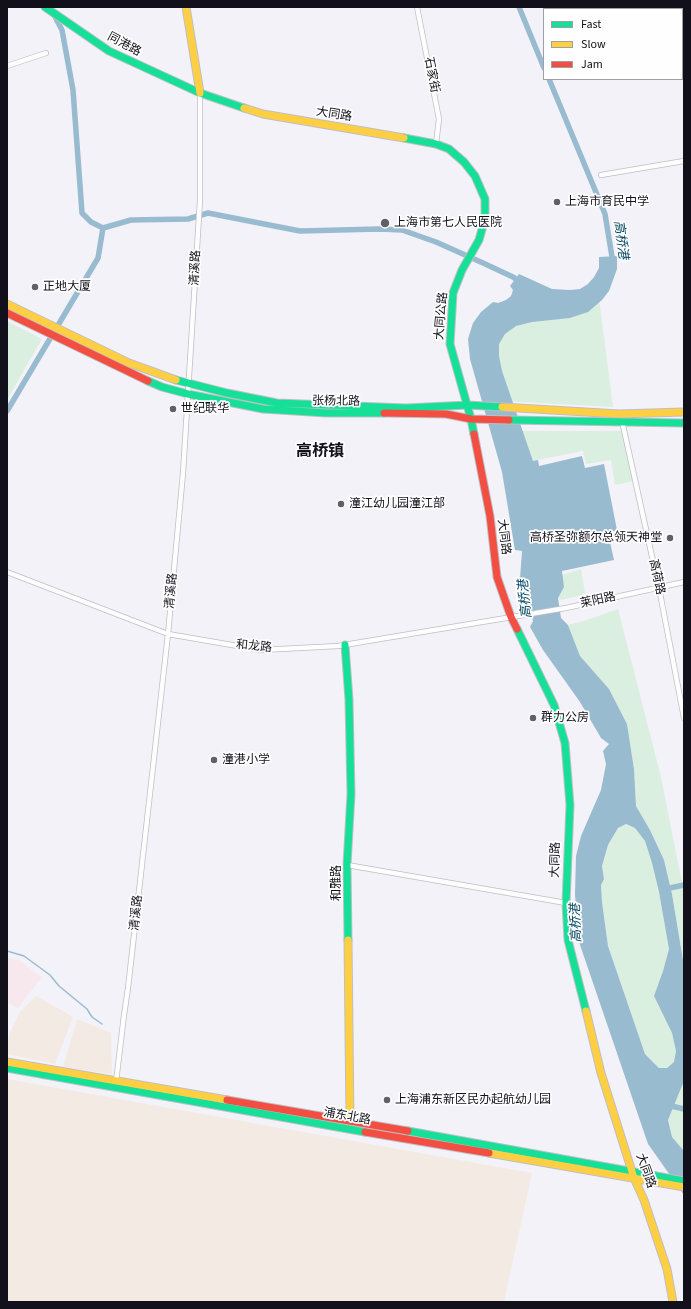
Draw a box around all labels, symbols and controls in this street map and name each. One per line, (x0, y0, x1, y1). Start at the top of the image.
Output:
legend (543, 8, 683, 80)
text: Fast (581, 16, 601, 33)
street label: 同港路 (105, 30, 143, 60)
text: Slow (581, 36, 606, 53)
street label: 石家街 (420, 56, 442, 94)
text: Jam (581, 56, 603, 73)
street label: 大同路 (315, 105, 353, 125)
place label: 上海市育民中学 (565, 195, 649, 209)
marker: 上海市育民中学 (552, 197, 562, 207)
place label: 上海市第七人民医院 (394, 216, 502, 230)
marker: 上海市第七人民医院 (379, 217, 391, 229)
water label: 高桥港 (610, 220, 630, 260)
street label: 清溪路 (188, 250, 204, 286)
place label: 正地大厦 (43, 280, 91, 294)
marker: 正地大厦 (30, 282, 40, 292)
street label: 大同公路 (433, 291, 451, 341)
street label: 张杨北路 (312, 394, 360, 410)
place label: 世纪联华 (181, 402, 229, 416)
marker: 世纪联华 (168, 404, 178, 414)
district label: 高桥镇 (296, 442, 344, 462)
place label: 潼江幼儿园潼江部 (349, 497, 445, 511)
marker: 潼江幼儿园潼江部 (336, 499, 346, 509)
street label: 大同路 (494, 518, 512, 556)
place label: 高桥圣弥额尔总领天神堂 (530, 531, 662, 545)
marker: 高桥圣弥额尔总领天神堂 (665, 533, 675, 543)
street label: 高荷路 (645, 558, 667, 596)
street label: 清溪路 (163, 572, 181, 610)
water label: 高桥港 (516, 579, 536, 619)
street label: 莱阳路 (579, 590, 617, 612)
street label: 和龙路 (235, 638, 273, 656)
place label: 群力公房 (541, 711, 589, 725)
marker: 群力公房 (528, 713, 538, 723)
place label: 潼港小学 (222, 753, 270, 767)
marker: 潼港小学 (209, 755, 219, 765)
street label: 大同路 (548, 842, 564, 878)
street label: 和雅路 (330, 865, 344, 901)
street label: 清溪路 (128, 894, 146, 932)
water label: 高桥港 (569, 903, 585, 943)
place label: 上海浦东新区民办起航幼儿园 (395, 1093, 551, 1107)
marker: 上海浦东新区民办起航幼儿园 (382, 1095, 392, 1105)
street label: 浦东北路 (322, 1106, 372, 1128)
street label: 大同路 (632, 1152, 658, 1190)

